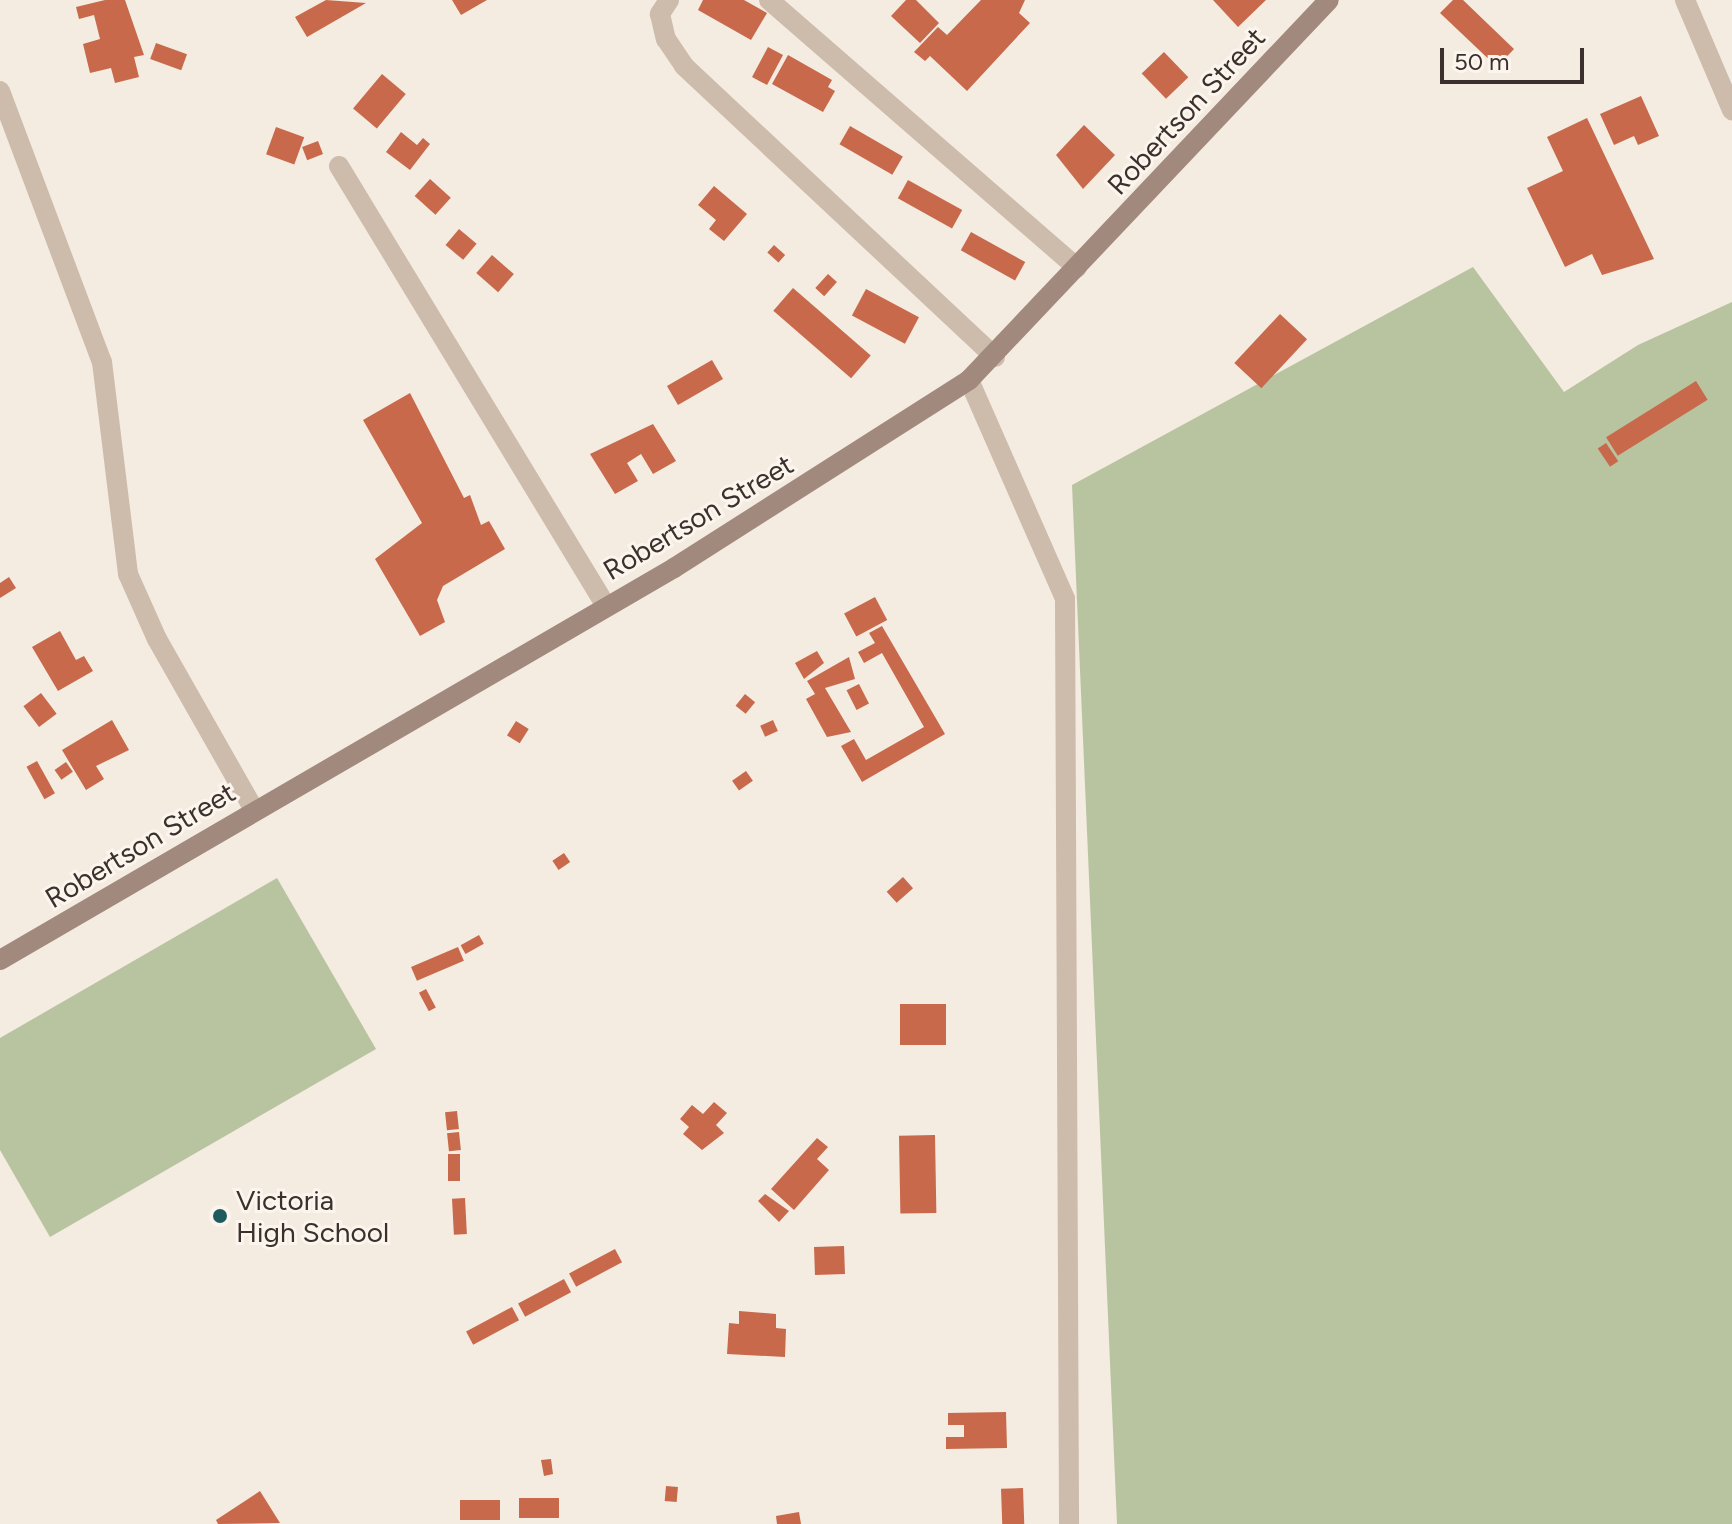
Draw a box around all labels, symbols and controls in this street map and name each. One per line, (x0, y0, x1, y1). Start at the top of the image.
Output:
street label: Robertson Street (1100, 21, 1272, 201)
scale bar (1444, 32, 1588, 82)
text: 50 m (1454, 47, 1510, 76)
street label: Robertson Street (597, 447, 799, 587)
street label: Robertson Street (39, 775, 241, 915)
place label: Victoria High School (236, 1183, 389, 1249)
marker: Victoria High School (211, 1207, 229, 1225)

